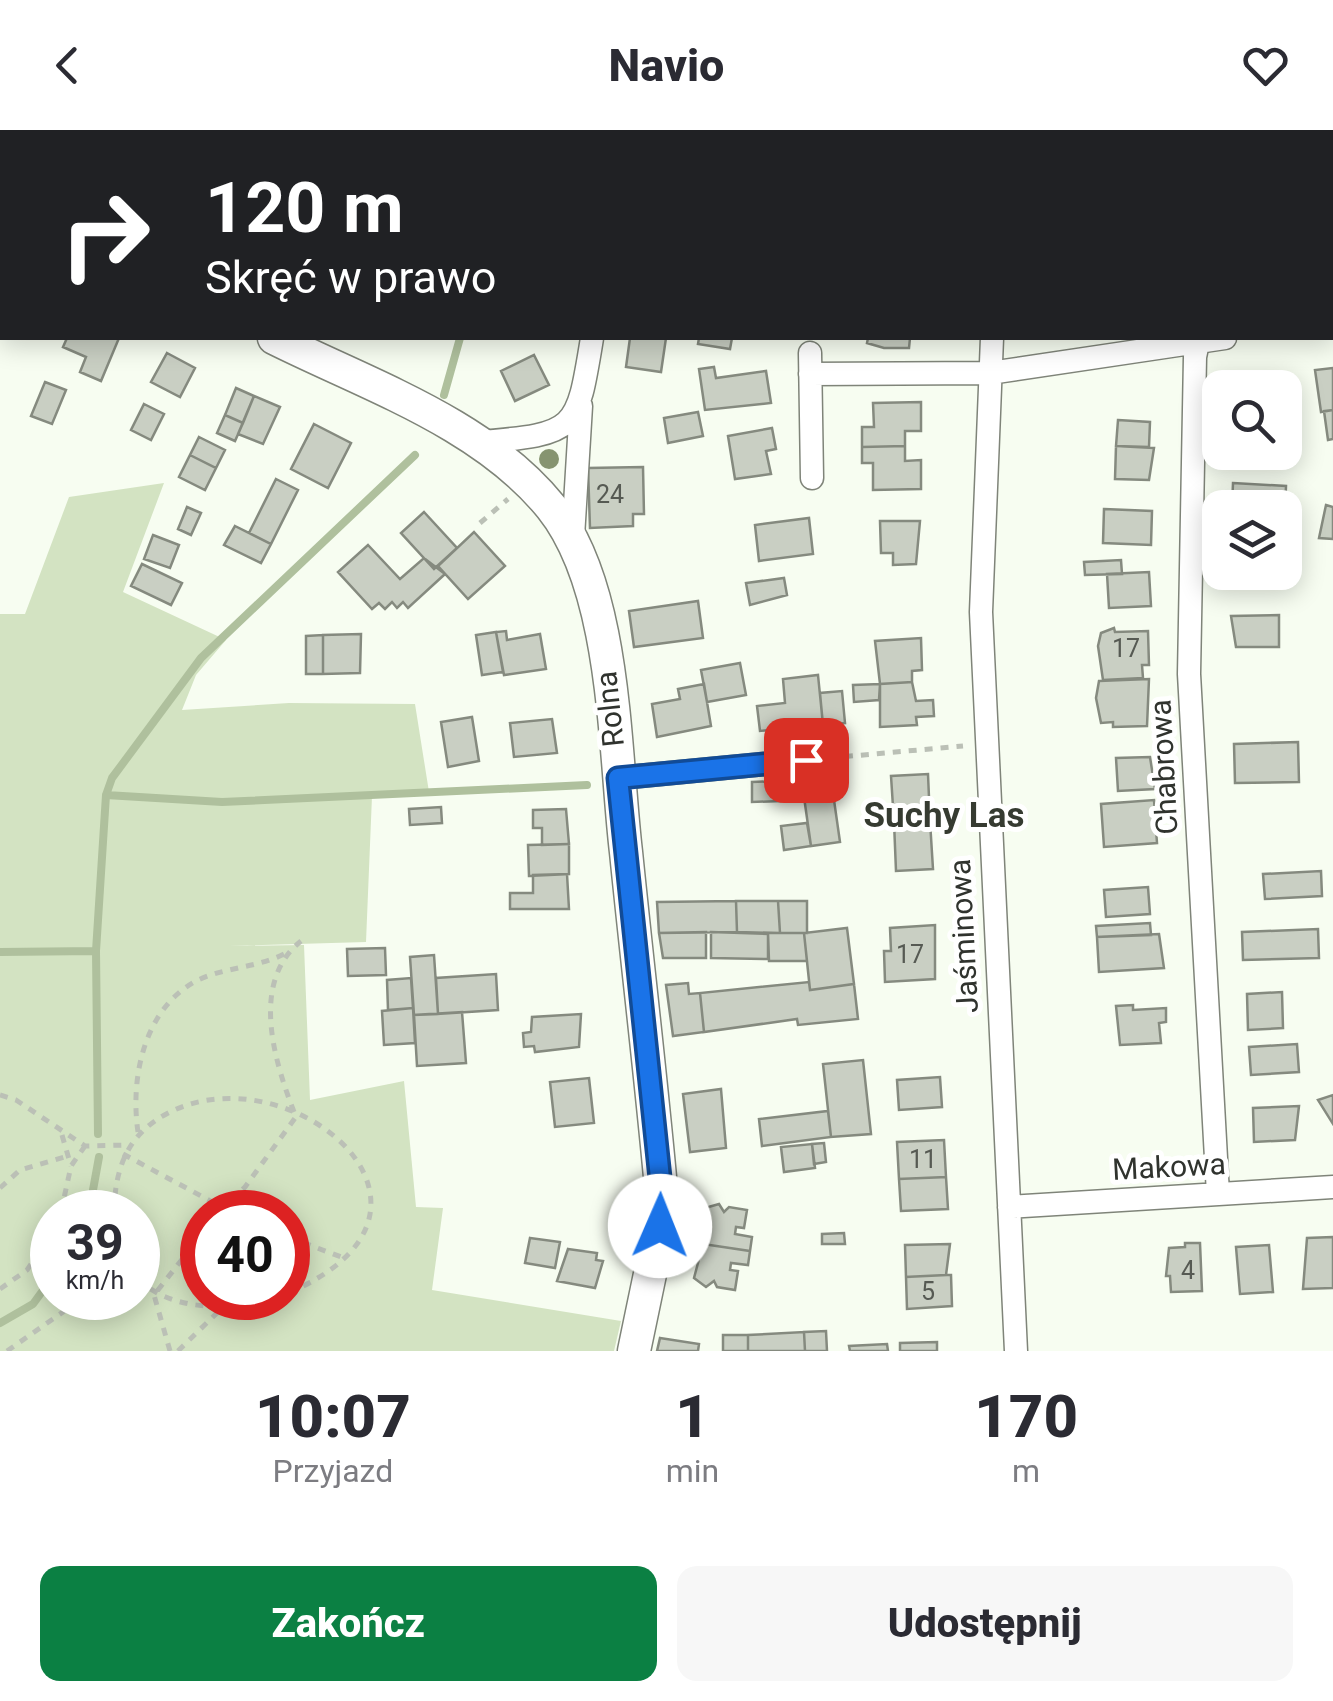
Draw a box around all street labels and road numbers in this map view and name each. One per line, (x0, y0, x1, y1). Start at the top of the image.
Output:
street label: Rolna (588, 670, 631, 749)
street label: Chabrowa (1142, 699, 1185, 835)
street label: Jaśminowa (942, 858, 985, 1014)
street label: Makowa (1111, 1146, 1227, 1187)

